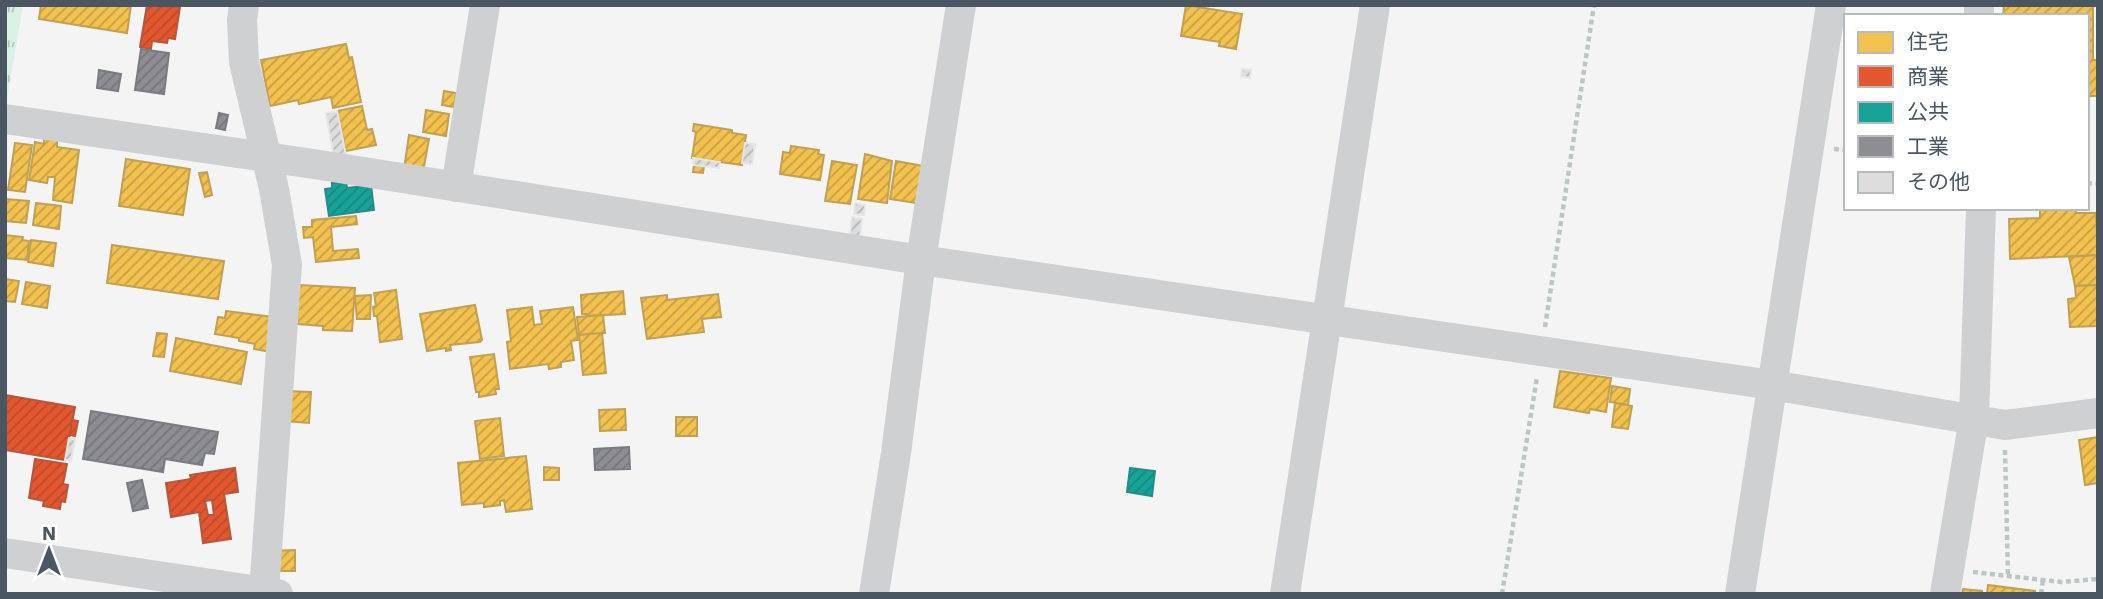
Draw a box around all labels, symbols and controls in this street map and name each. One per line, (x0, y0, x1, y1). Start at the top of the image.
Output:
legend (1844, 14, 2089, 210)
text: 住宅 (1907, 29, 1949, 54)
text: 商業 (1907, 64, 1949, 89)
text: 公共 (1907, 99, 1949, 124)
text: 工業 (1907, 134, 1949, 159)
text: その他 (1907, 169, 1970, 194)
north arrow (14, 515, 84, 585)
text: N (42, 522, 56, 545)

